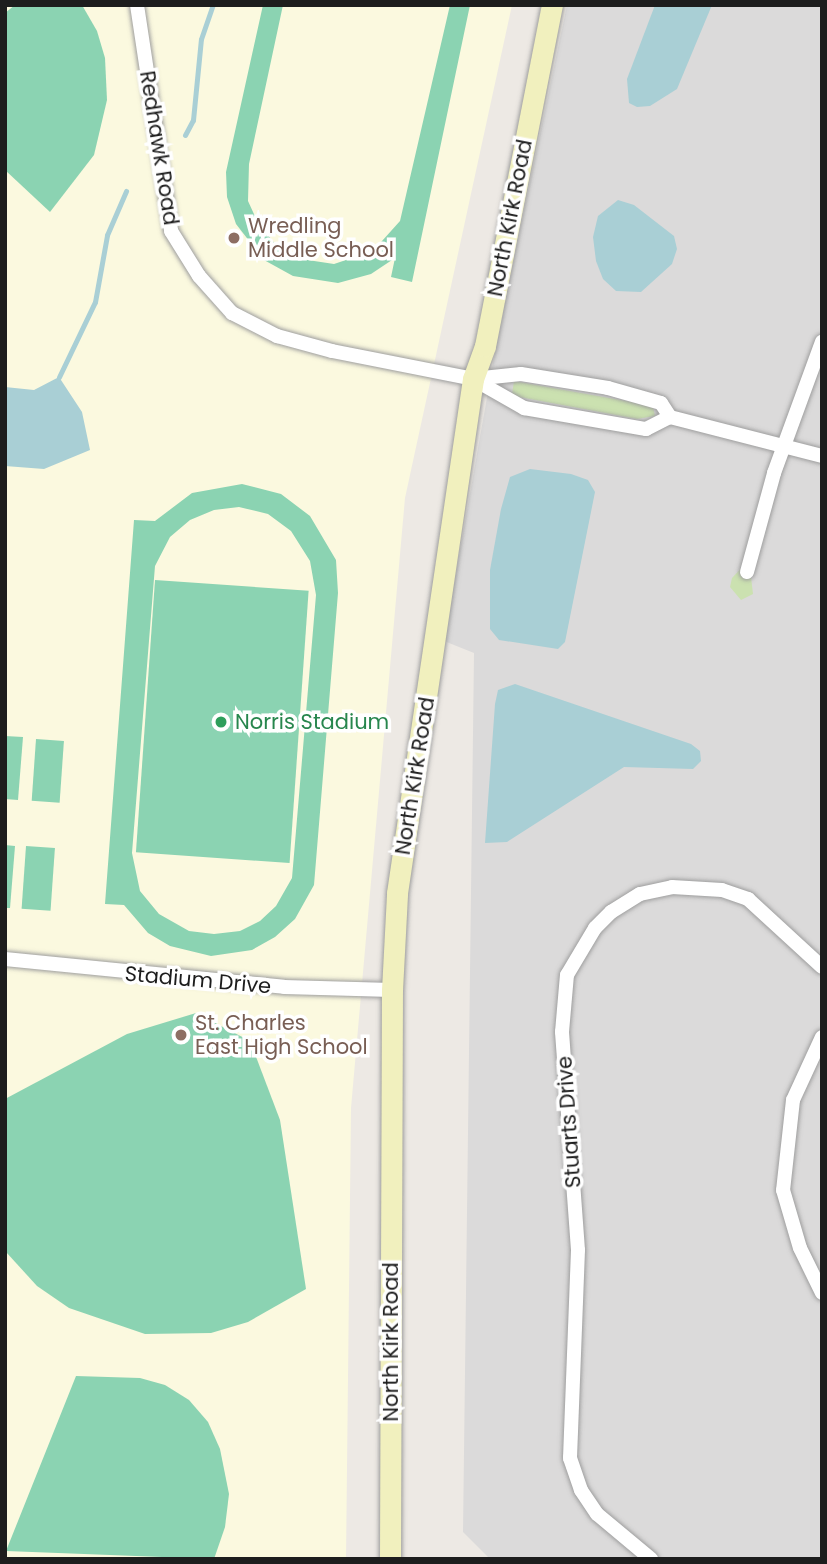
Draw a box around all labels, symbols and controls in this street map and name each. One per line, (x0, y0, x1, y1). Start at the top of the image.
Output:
street label: Redhawk Road (134, 69, 184, 227)
street label: North Kirk Road (482, 137, 538, 299)
place label: Wredling Middle School (248, 213, 394, 263)
marker: Wredling Middle School (226, 230, 242, 246)
street label: North Kirk Road (390, 695, 440, 857)
place label: Norris Stadium (235, 709, 389, 735)
marker: Norris Stadium (213, 714, 229, 730)
street label: Stadium Drive (124, 961, 272, 999)
place label: St. Charles East High School (195, 1010, 368, 1060)
marker: St. Charles East High School (173, 1027, 189, 1043)
street label: Stuarts Drive (552, 1055, 586, 1189)
street label: North Kirk Road (378, 1262, 404, 1422)

